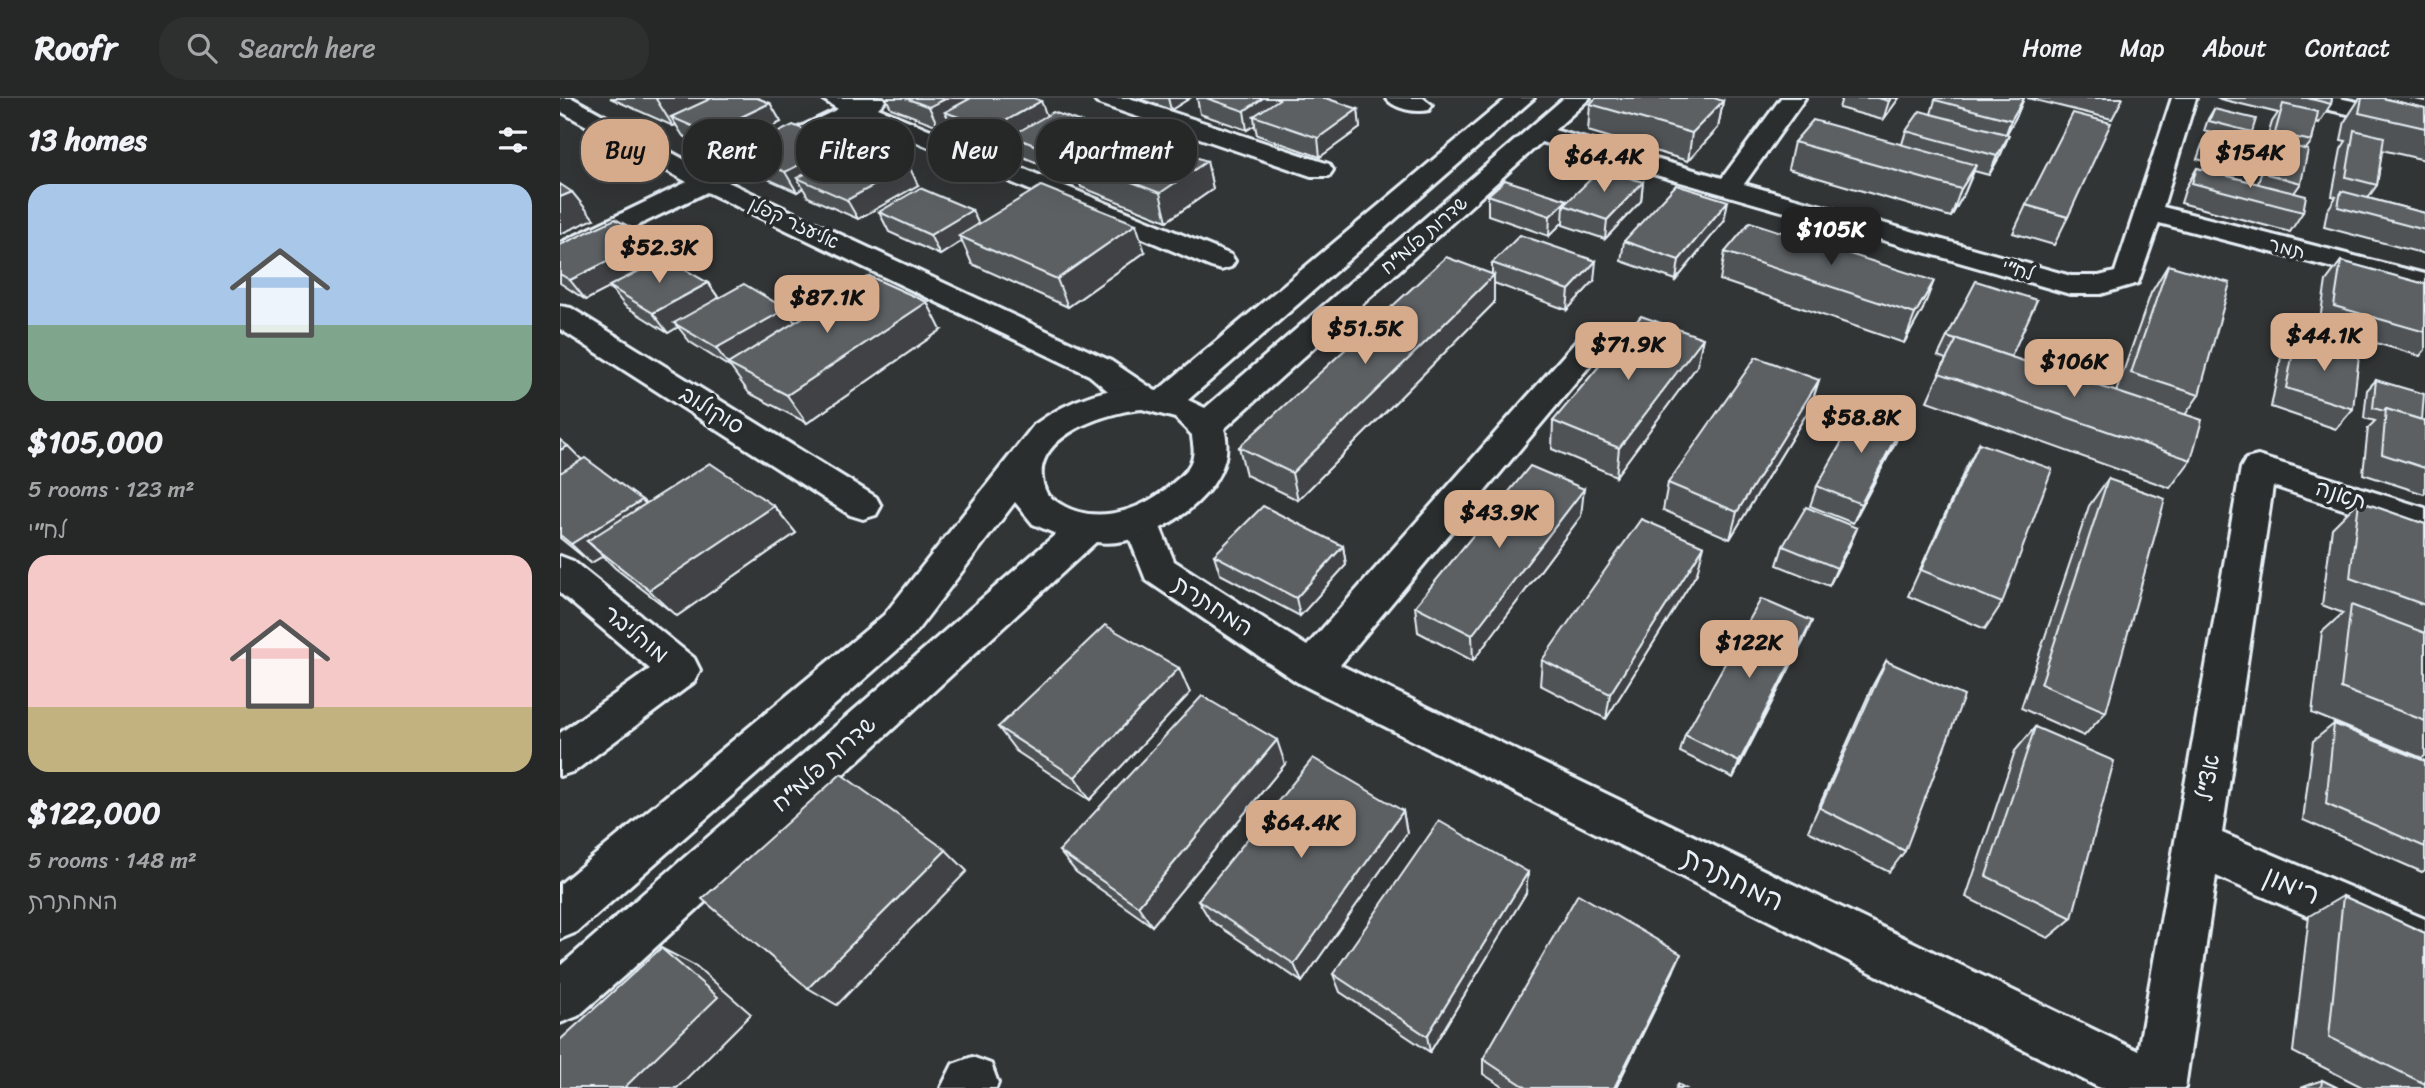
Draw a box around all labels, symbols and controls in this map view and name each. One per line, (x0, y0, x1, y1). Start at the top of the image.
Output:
search box (159, 17, 649, 80)
text: Roofr (35, 19, 117, 77)
text: Search here (239, 25, 376, 71)
text: Home (2022, 27, 2082, 69)
text: Map (2120, 27, 2164, 69)
text: About (2202, 27, 2267, 69)
text: Contact (2305, 27, 2390, 69)
icon: search (183, 29, 221, 67)
text: 13 homes (28, 113, 147, 167)
chip: Buy (581, 119, 669, 182)
chip: Rent (683, 119, 782, 182)
chip: Filters (796, 119, 914, 182)
chip: New (928, 119, 1022, 182)
chip: Apartment (1036, 119, 1197, 182)
icon: filters (494, 121, 532, 159)
pin: $154K (2201, 130, 2299, 190)
text: $154K (2216, 132, 2284, 173)
pin: $64.4K (1547, 134, 1661, 194)
text: $64.4K (1565, 136, 1643, 177)
street label: שדרות פלמ"ח (1373, 187, 1476, 283)
street label: אליעזר קפלן (743, 188, 845, 258)
pin: $105K (1782, 208, 1880, 267)
text: $105K (1797, 209, 1865, 250)
pin: $52.3K (602, 226, 716, 285)
text: $52.3K (621, 227, 697, 268)
street label: תמר (2265, 228, 2309, 268)
icon: home (217, 230, 343, 356)
street label: לח"י (1998, 250, 2039, 291)
pin: $87.1K (770, 275, 884, 335)
text: $87.1K (790, 277, 864, 318)
pin: $51.5K (1308, 306, 1422, 366)
text: $51.5K (1328, 308, 1402, 349)
pin: $44.1K (2267, 314, 2381, 373)
text: $44.1K (2286, 315, 2362, 356)
pin: $71.9K (1571, 322, 1685, 382)
text: $71.9K (1591, 324, 1665, 365)
pin: $106K (2025, 340, 2123, 399)
text: $106K (2041, 341, 2107, 382)
street label: סוקולוב (671, 374, 753, 446)
pin: $58.8K (1804, 396, 1918, 455)
text: $58.8K (1822, 397, 1900, 438)
text: $105,000 (28, 415, 163, 469)
street label: תאנה (2310, 467, 2372, 523)
text: 5 rooms · 123 m² (28, 469, 195, 510)
pin: $43.9K (1442, 490, 1556, 550)
text: $43.9K (1460, 492, 1538, 533)
text: לח"י (28, 510, 67, 551)
street label: המחתרת (1164, 564, 1262, 648)
street label: מוהליבר (593, 594, 679, 674)
icon: home (217, 601, 343, 727)
pin: $122K (1700, 620, 1798, 680)
text: $122K (1716, 622, 1782, 663)
street label: שדרות פלמ"ח (762, 705, 886, 823)
street label: אצ"ל (2184, 751, 2232, 805)
text: $122,000 (28, 786, 161, 840)
pin: $64.4K (1244, 800, 1358, 860)
text: $64.4K (1262, 802, 1340, 843)
street label: המחתרת (1673, 833, 1793, 925)
text: 5 rooms · 148 m² (28, 840, 197, 881)
street label: רימון (2256, 851, 2328, 919)
text: המחתרת (28, 881, 118, 922)

